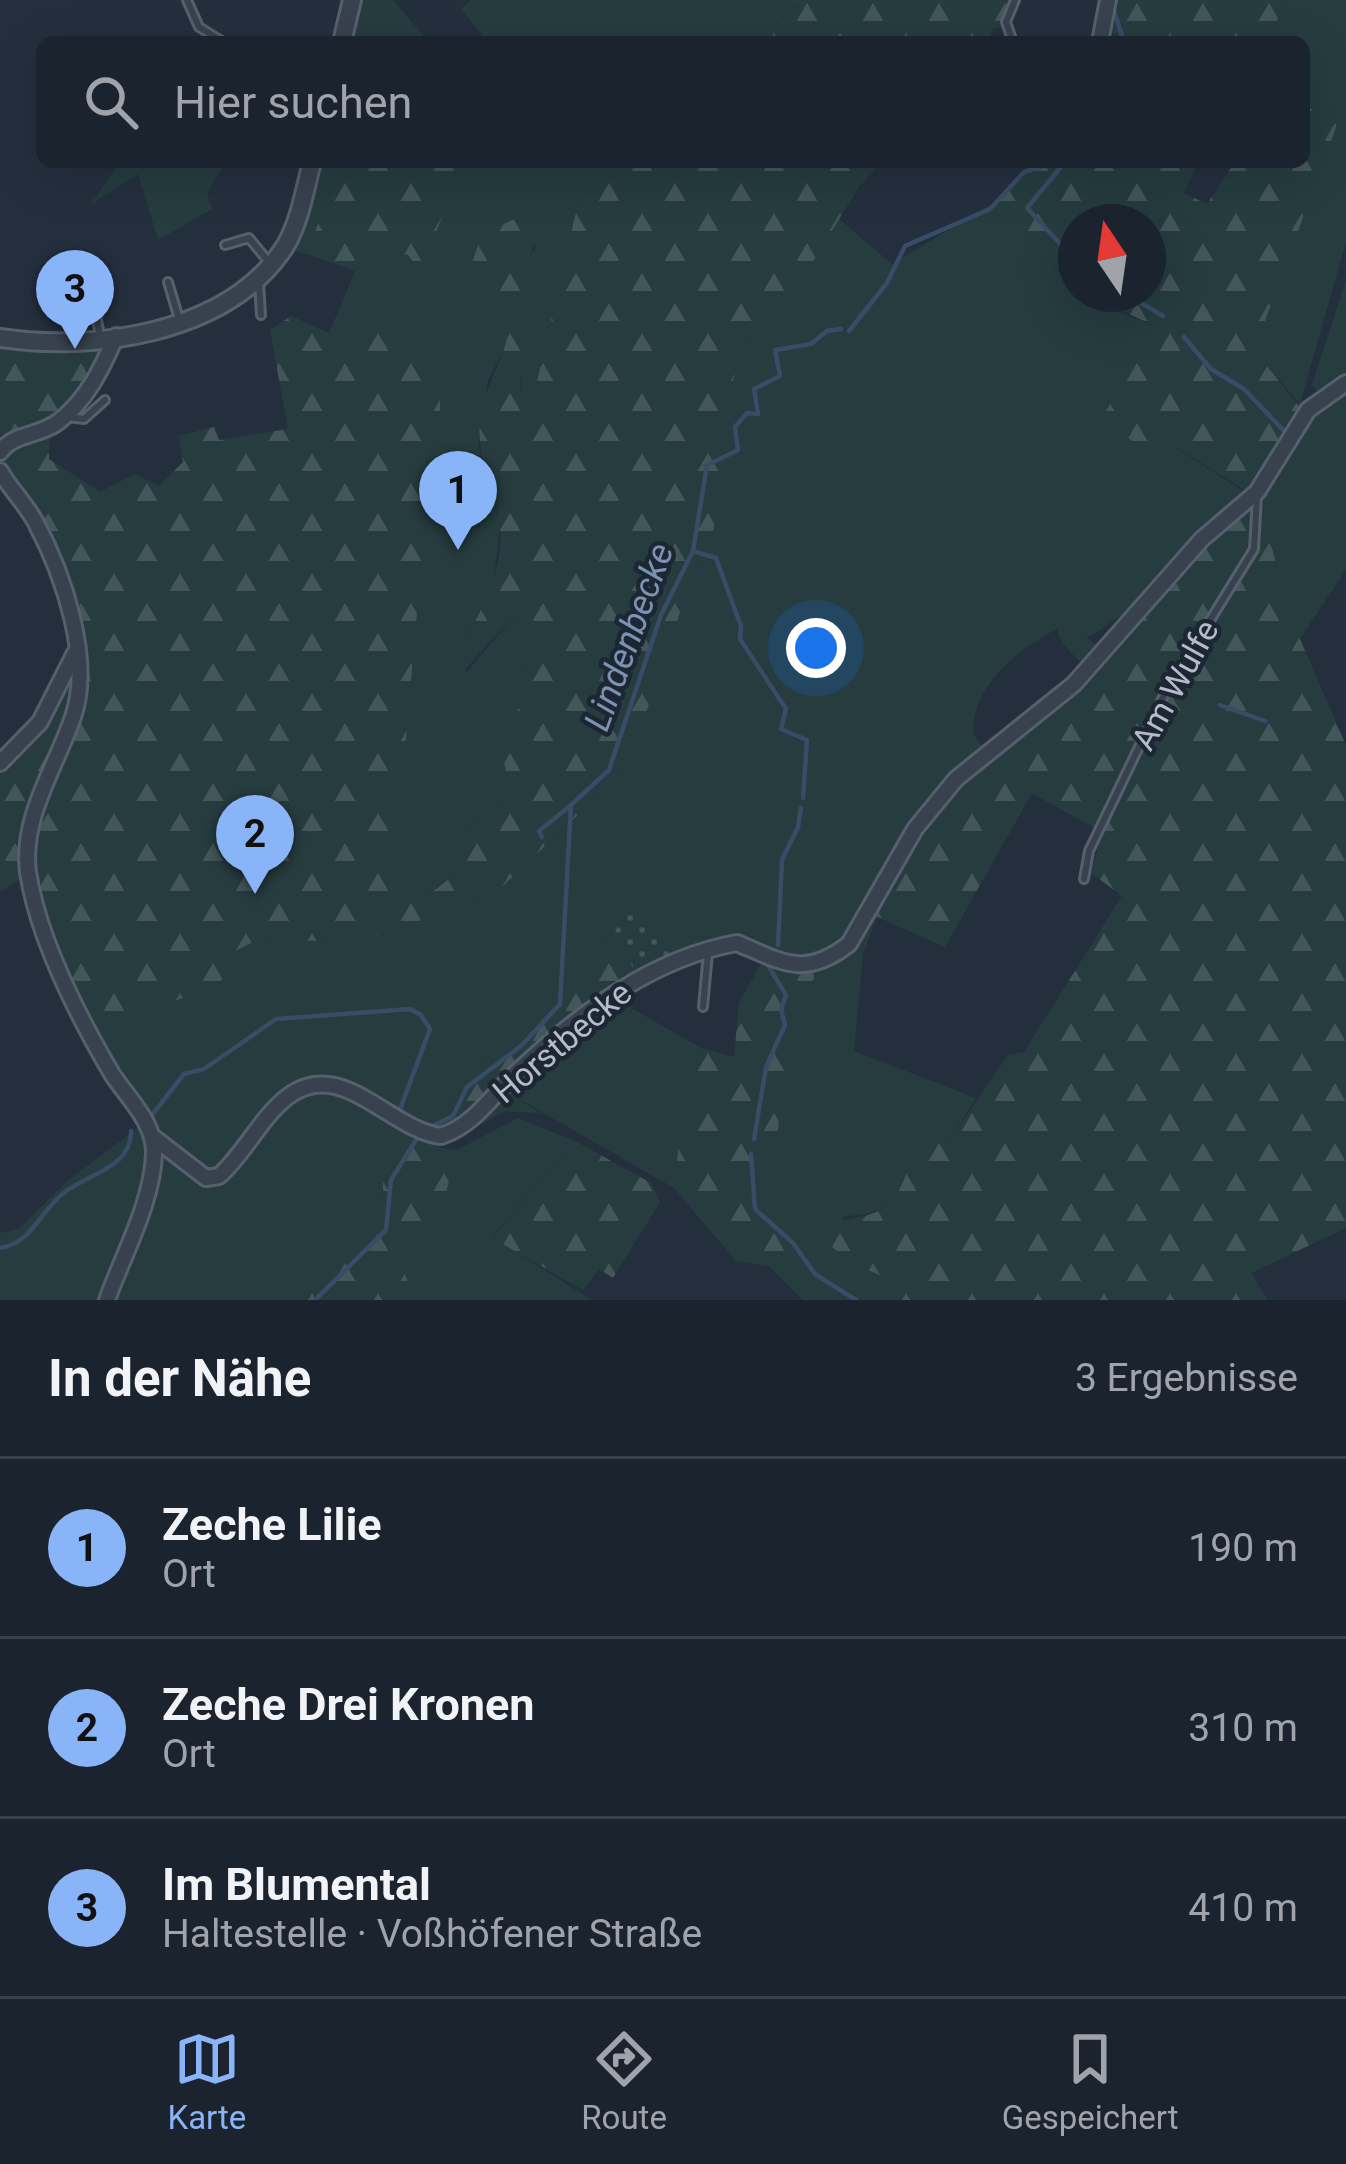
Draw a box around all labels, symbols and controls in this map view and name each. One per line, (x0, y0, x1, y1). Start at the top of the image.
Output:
search box (36, 36, 1310, 168)
icon: search (78, 69, 144, 135)
text: Hier suchen (174, 76, 412, 129)
north arrow (1058, 204, 1166, 312)
pin: 3 (36, 250, 114, 349)
pin: 1 (419, 451, 497, 550)
water label: Lindenbecke (576, 538, 682, 736)
street label: Am Wulfe (1123, 613, 1227, 757)
your location (786, 618, 846, 678)
pin: 2 (216, 795, 294, 894)
street label: Horstbecke (485, 973, 639, 1111)
text: In der Nähe (48, 1349, 311, 1408)
text: 3 Ergebnisse (1075, 1355, 1298, 1401)
text: Zeche Lilie (162, 1498, 382, 1551)
text: 1 (76, 1525, 98, 1571)
text: 190 m (1188, 1525, 1298, 1571)
text: Ort (162, 1551, 216, 1597)
text: Zeche Drei Kronen (162, 1678, 535, 1731)
text: 2 (76, 1705, 98, 1751)
text: 310 m (1188, 1705, 1298, 1751)
text: Ort (162, 1731, 216, 1777)
text: Im Blumental (162, 1858, 431, 1911)
text: 3 (76, 1885, 98, 1931)
text: 410 m (1188, 1885, 1298, 1931)
text: Haltestelle · Voßhöfener Straße (162, 1911, 702, 1957)
tab: Karte (167, 2026, 246, 2137)
tab: Route (581, 2026, 667, 2137)
tab: Gespeichert (1002, 2026, 1179, 2137)

